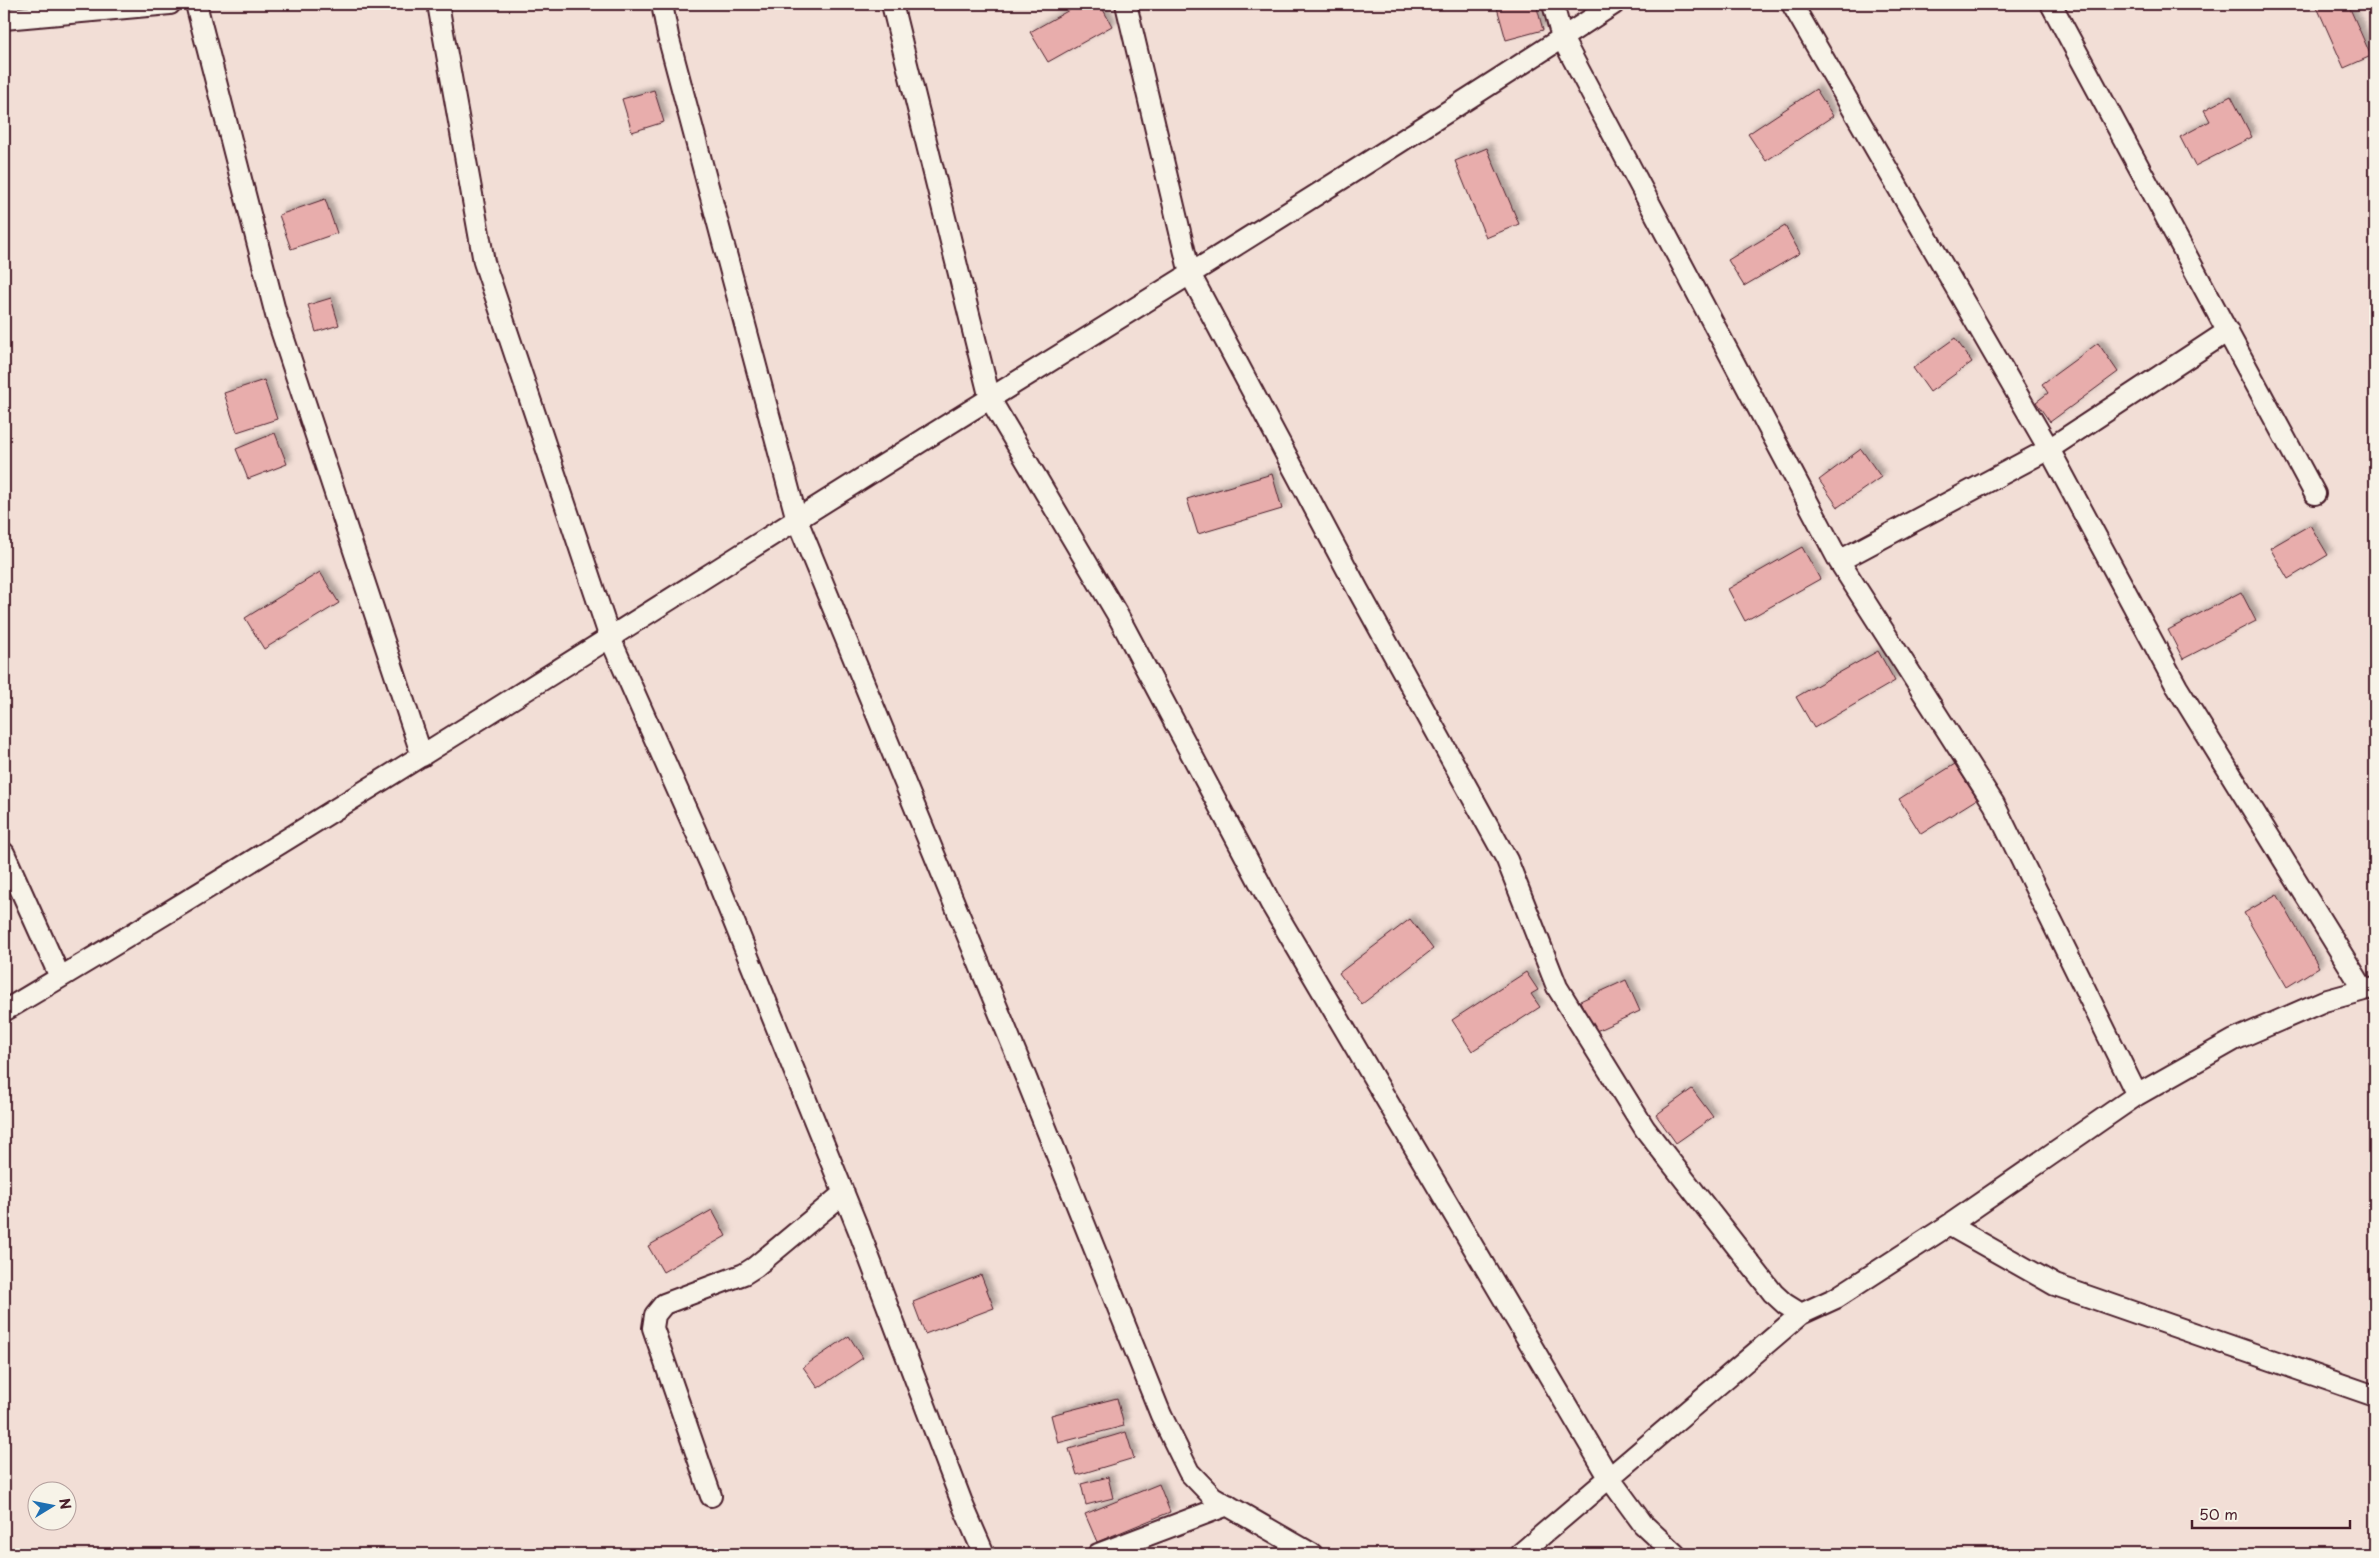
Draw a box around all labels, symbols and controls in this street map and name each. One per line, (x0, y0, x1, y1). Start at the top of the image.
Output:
north arrow (28, 1480, 78, 1530)
text: N (54, 1496, 77, 1511)
scale bar (2192, 1498, 2349, 1530)
text: 50 m (2199, 1502, 2238, 1525)

